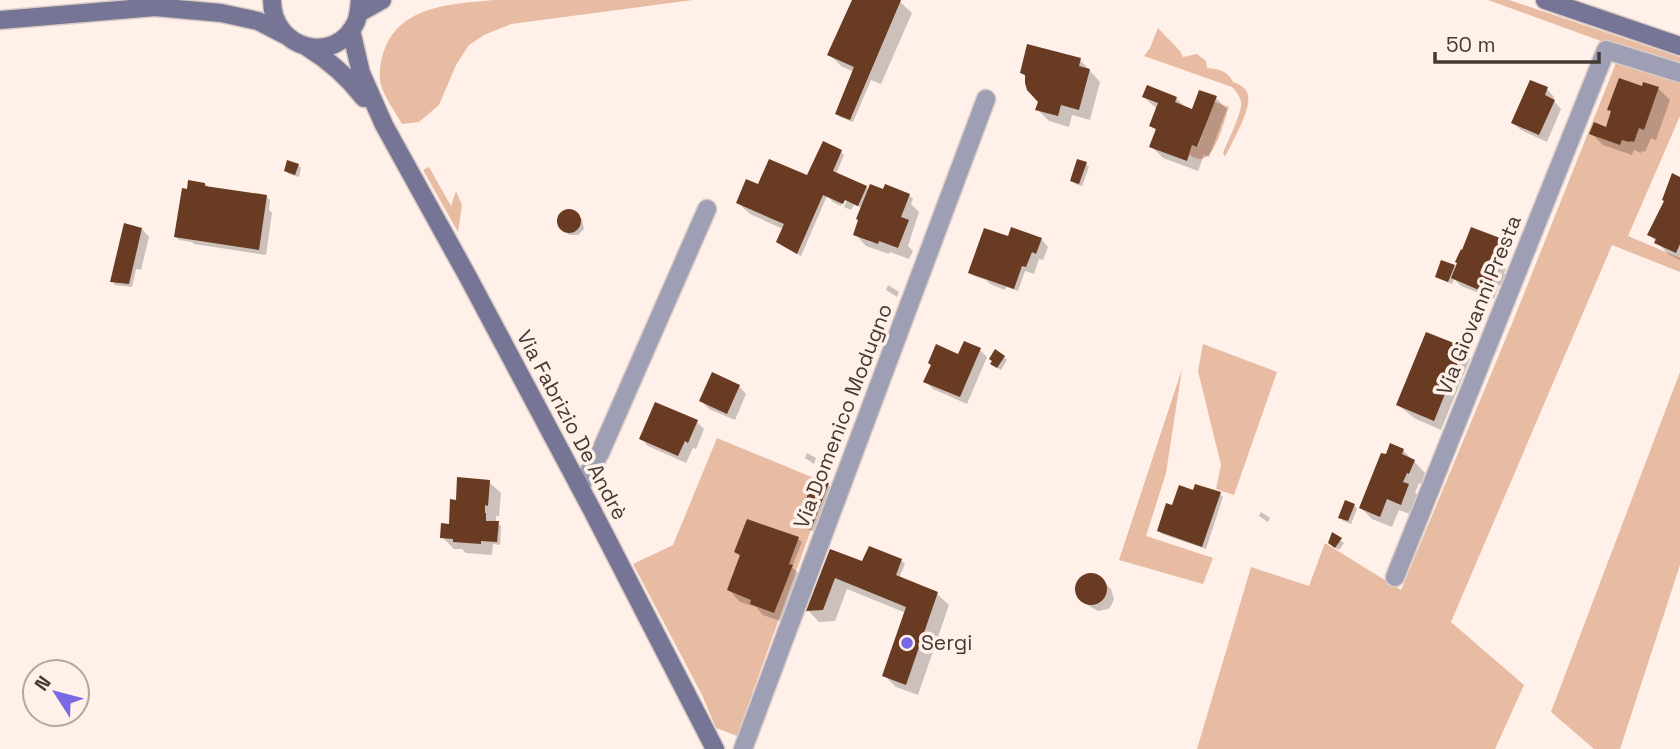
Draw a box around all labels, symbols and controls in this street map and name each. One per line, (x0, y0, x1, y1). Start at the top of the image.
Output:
scale bar (1435, 21, 1600, 65)
text: 50 m (1446, 31, 1496, 58)
street label: Via Giovanni Presta (1430, 211, 1527, 399)
street label: Via Domenico Modugno (787, 300, 898, 532)
street label: Via Fabrizio De Andrè (511, 325, 634, 524)
place label: Sergi (921, 629, 972, 656)
marker: Sergi (899, 635, 915, 651)
north arrow (21, 658, 91, 728)
text: N (29, 671, 57, 696)

